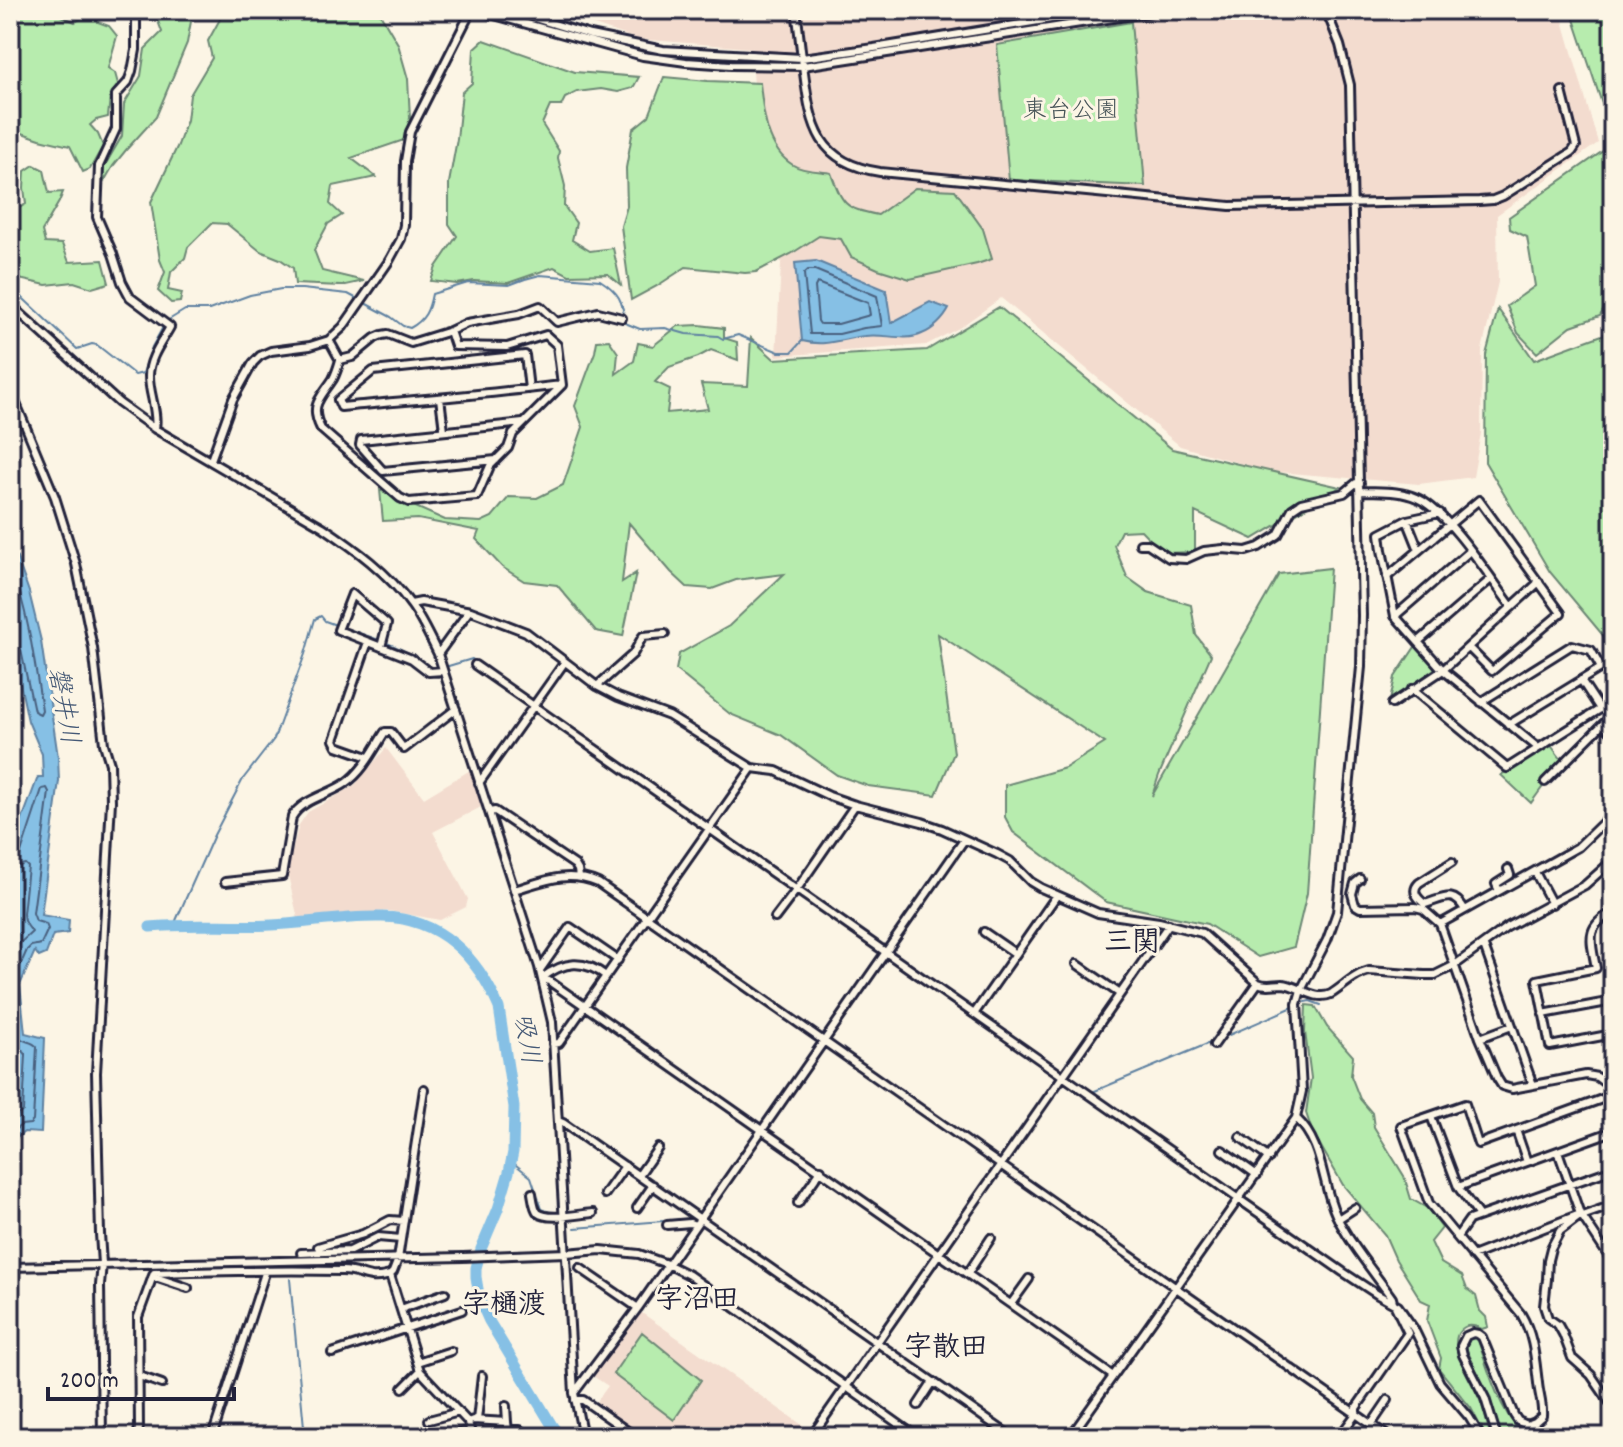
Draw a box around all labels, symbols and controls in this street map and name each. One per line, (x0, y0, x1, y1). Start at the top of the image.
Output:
park label: 東台公園 (1023, 95, 1119, 129)
water label: 磐井川 (37, 664, 87, 748)
district label: 三関 (1104, 925, 1160, 965)
water label: 吸川 (502, 1010, 548, 1068)
district label: 字沼田 (655, 1282, 739, 1322)
district label: 字樋渡 (462, 1287, 546, 1327)
district label: 字散田 (904, 1330, 988, 1370)
scale bar (48, 1351, 234, 1401)
text: 200 m (60, 1365, 119, 1399)

